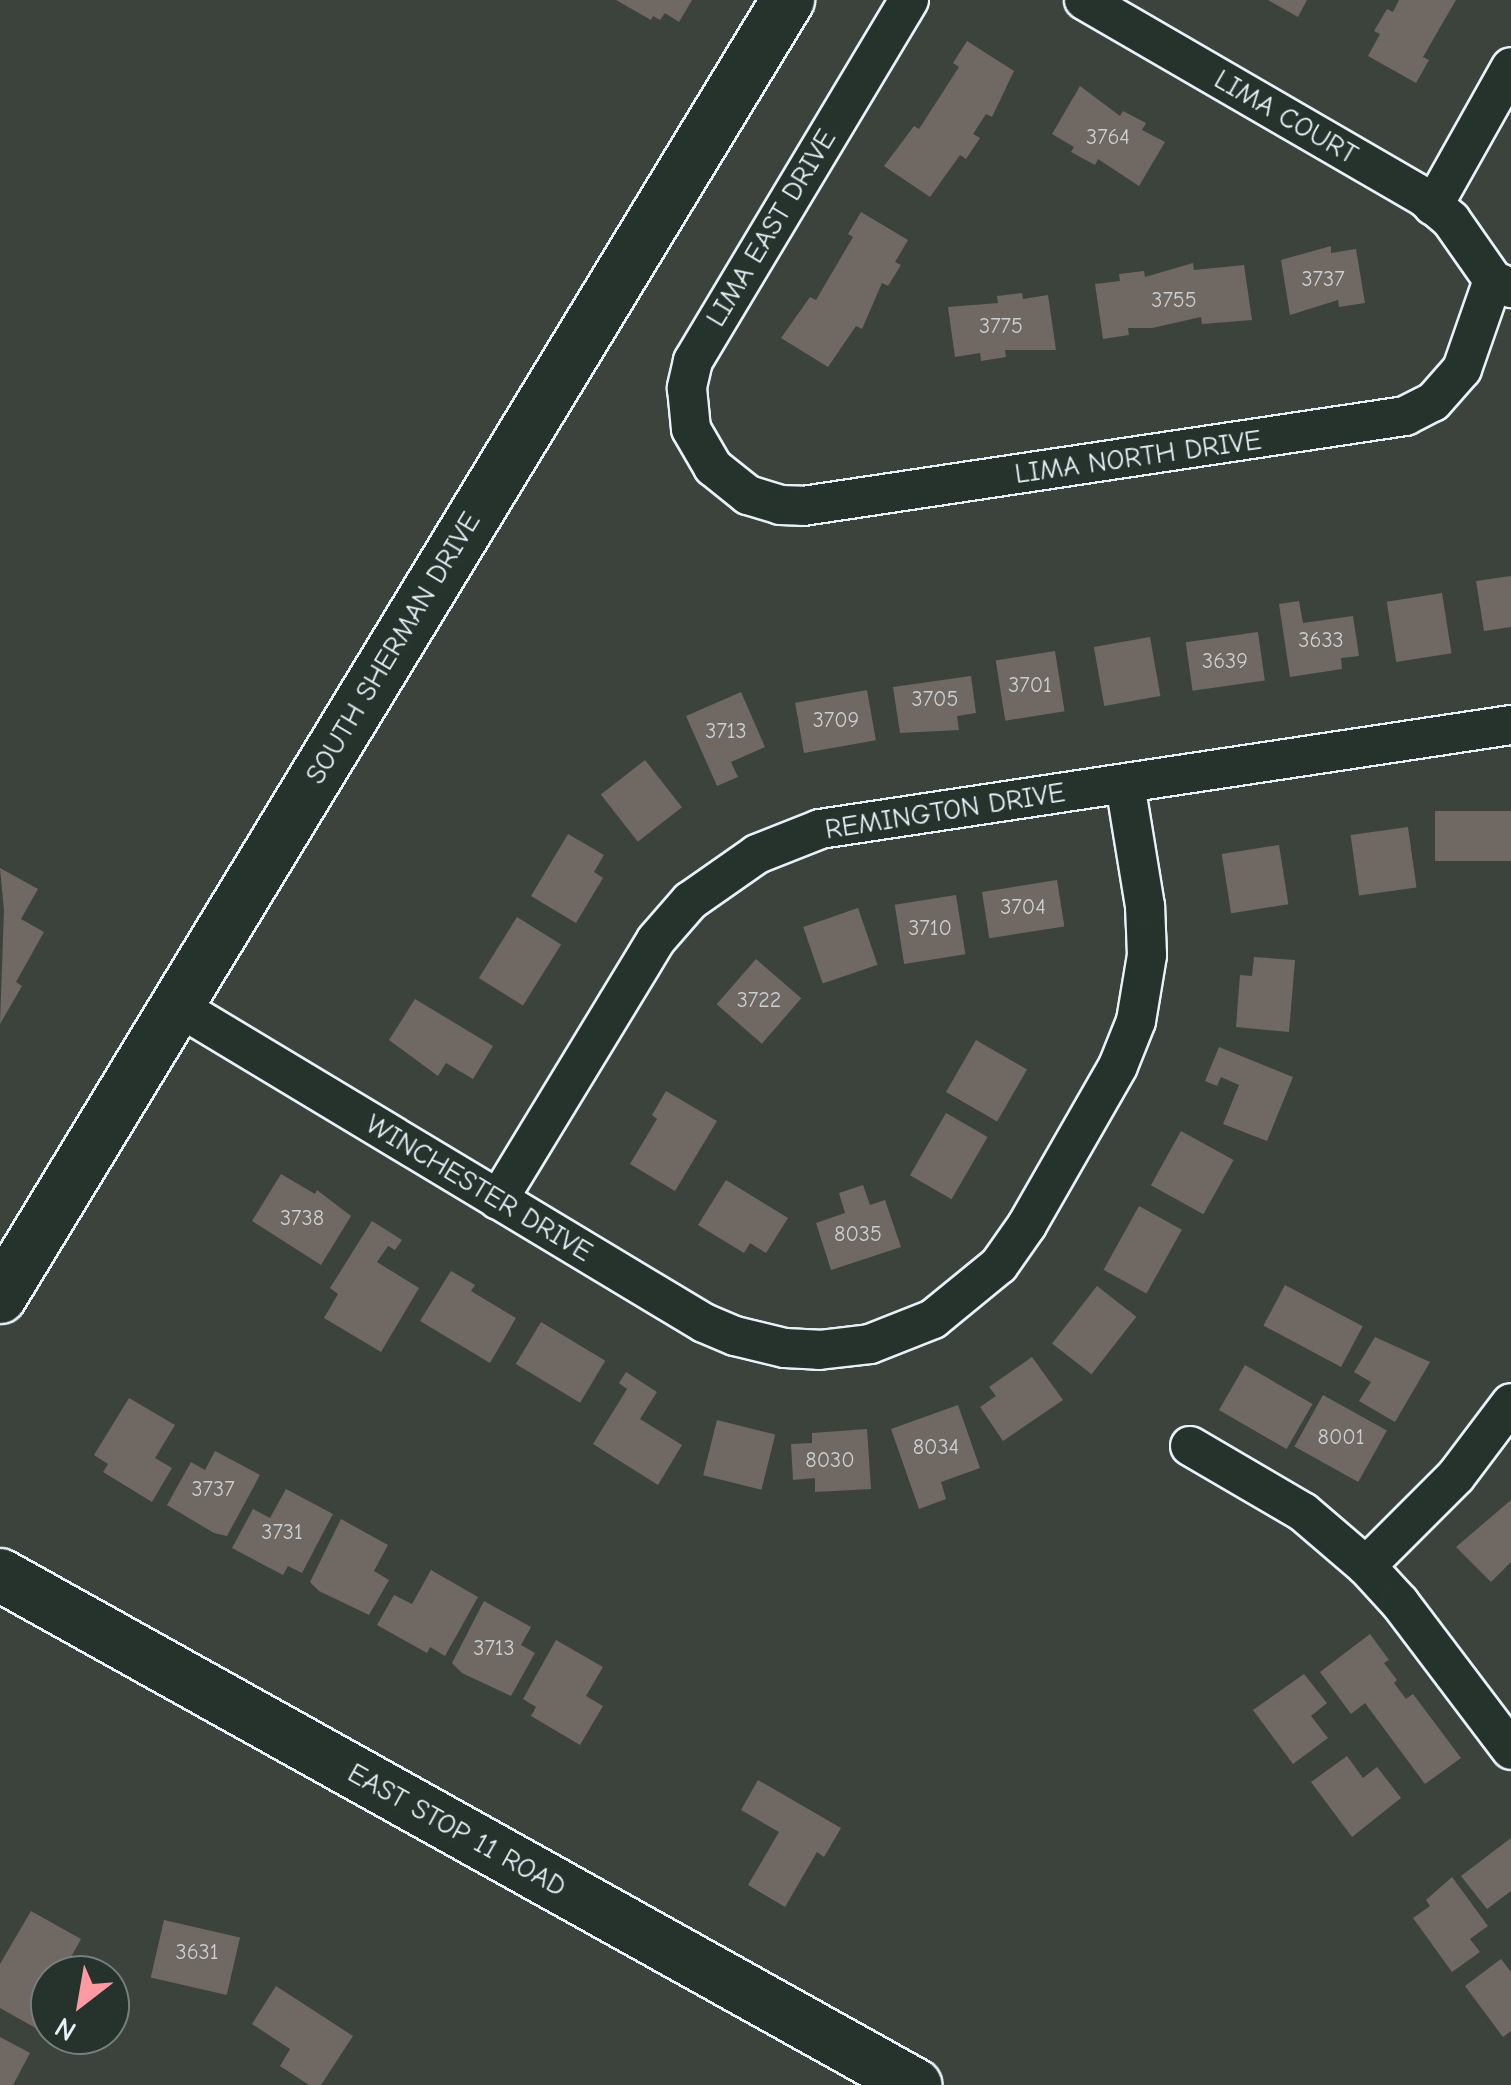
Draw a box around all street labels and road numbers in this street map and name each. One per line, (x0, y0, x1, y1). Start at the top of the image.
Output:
street label: LIMA COURT (1208, 62, 1364, 172)
street label: LIMA EAST DRIVE (699, 123, 843, 333)
street label: LIMA NORTH DRIVE (1013, 423, 1263, 491)
street label: SOUTH SHERMAN DRIVE (299, 506, 487, 790)
street label: REMINGTON DRIVE (823, 775, 1067, 847)
street label: WINCHESTER DRIVE (360, 1107, 598, 1269)
street label: EAST STOP 11 ROAD (342, 1756, 572, 1904)

